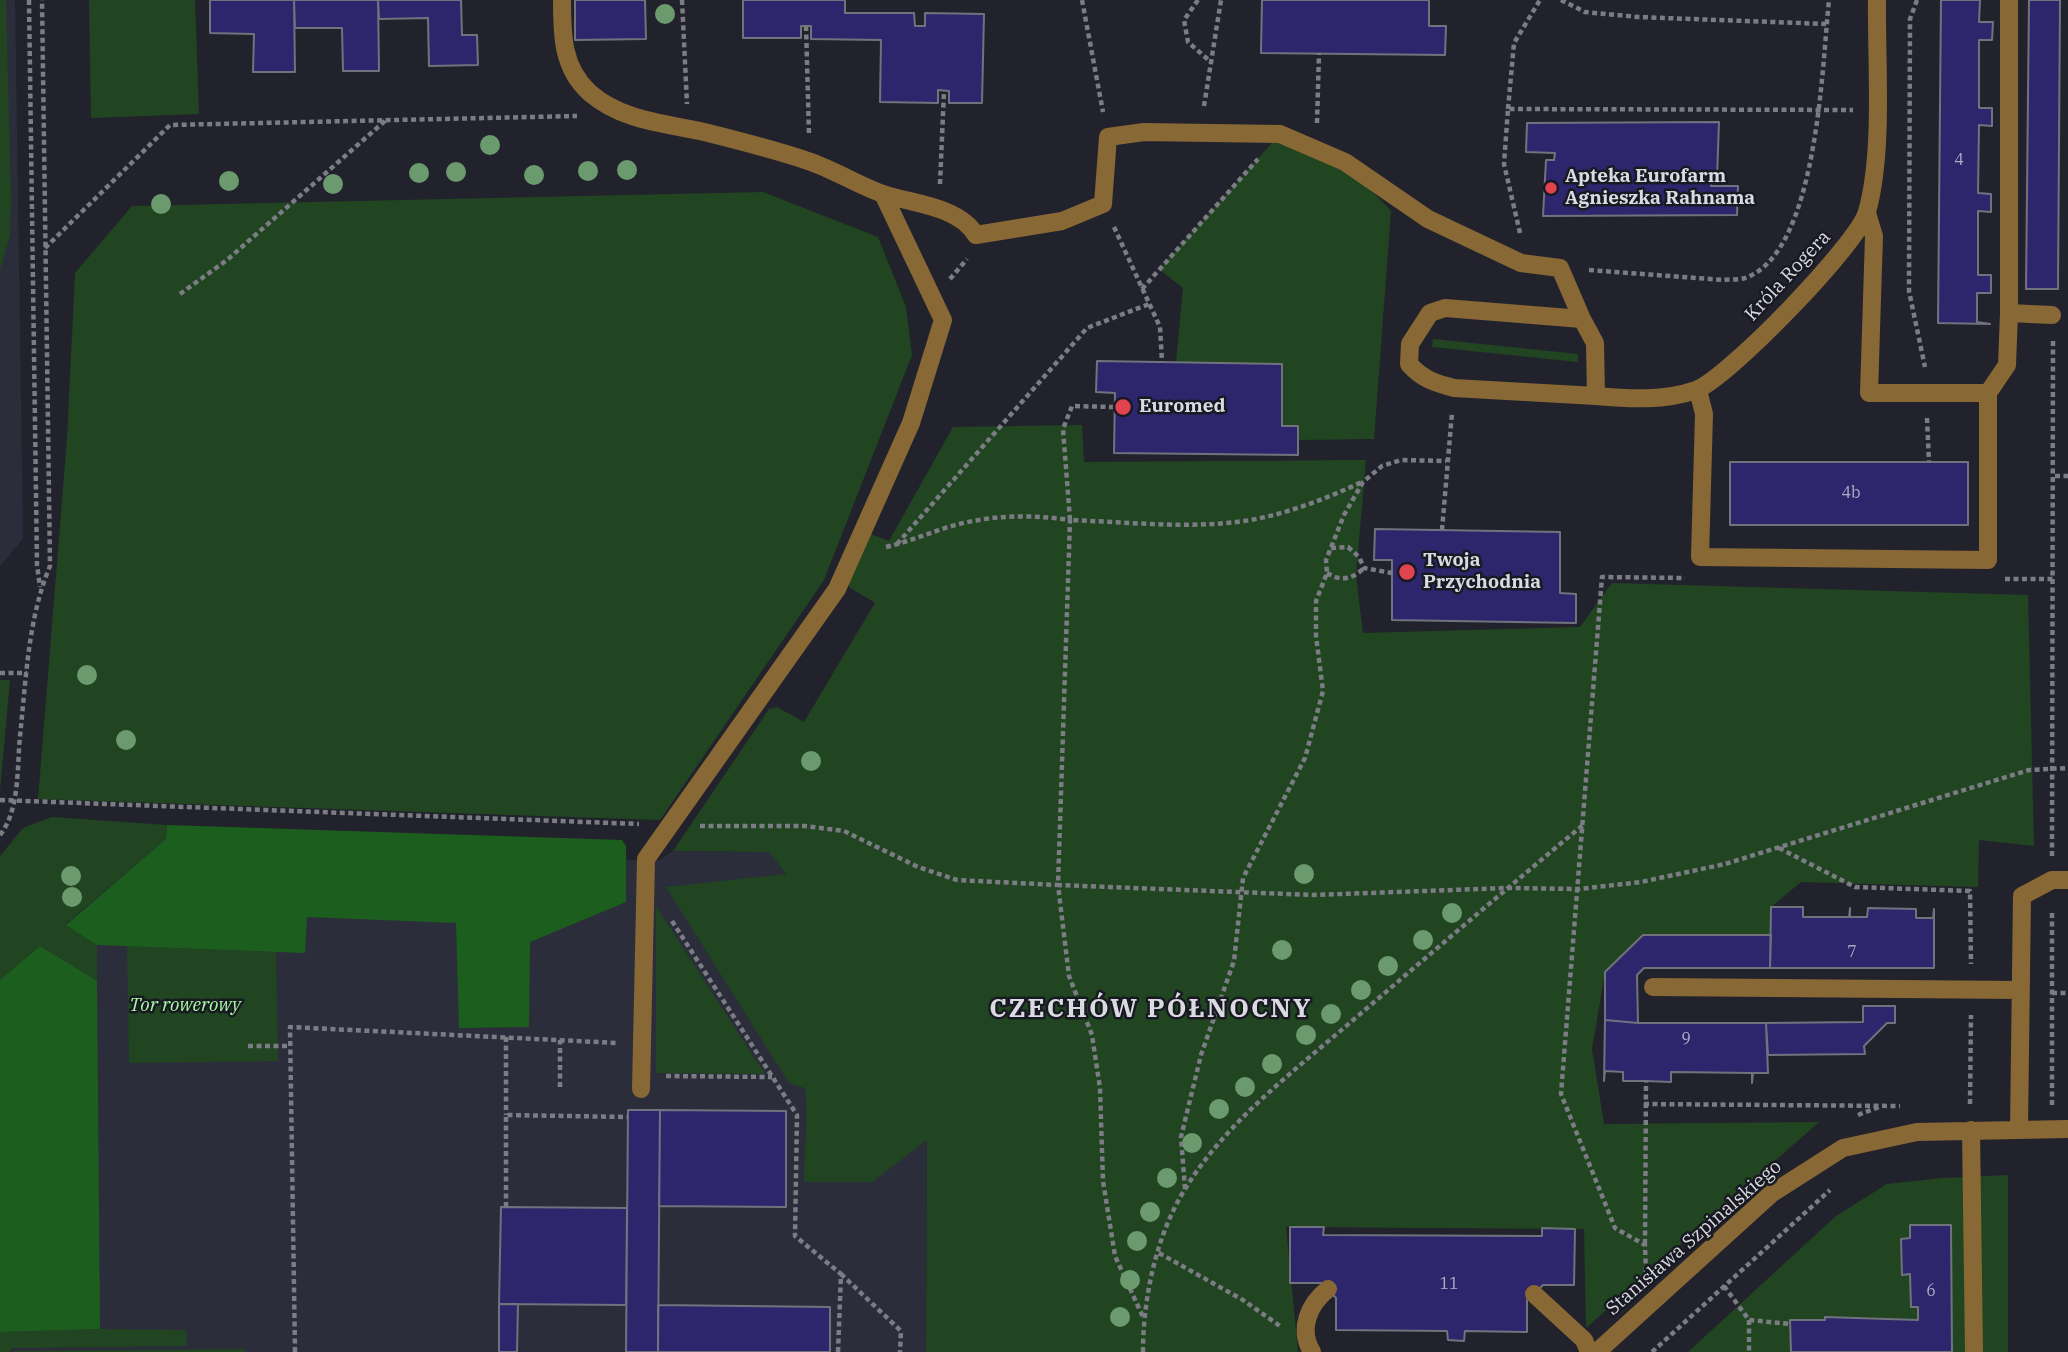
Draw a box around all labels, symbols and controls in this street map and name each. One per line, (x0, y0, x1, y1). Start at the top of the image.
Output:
house number: 4 (1954, 150, 1964, 170)
place label: Apteka Eurofarm Agnieszka Rahnama (1565, 166, 1755, 210)
marker: Apteka Eurofarm Agnieszka Rahnama (1543, 180, 1559, 196)
street label: Króla Rogera (1740, 226, 1836, 326)
place label: Euromed (1139, 396, 1226, 418)
marker: Euromed (1113, 397, 1133, 417)
house number: 4b (1841, 483, 1861, 503)
place label: Twoja Przychodnia (1423, 550, 1541, 594)
marker: Twoja Przychodnia (1397, 562, 1417, 582)
house number: 7 (1847, 942, 1857, 962)
district label: CZECHÓW PÓŁNOCNY (991, 993, 1311, 1025)
park label: Tor rowerowy (129, 995, 241, 1017)
house number: 9 (1681, 1029, 1691, 1049)
street label: Stanisława Szpinalskiego (1602, 1156, 1786, 1320)
house number: 11 (1439, 1274, 1459, 1294)
house number: 6 (1926, 1281, 1936, 1301)

